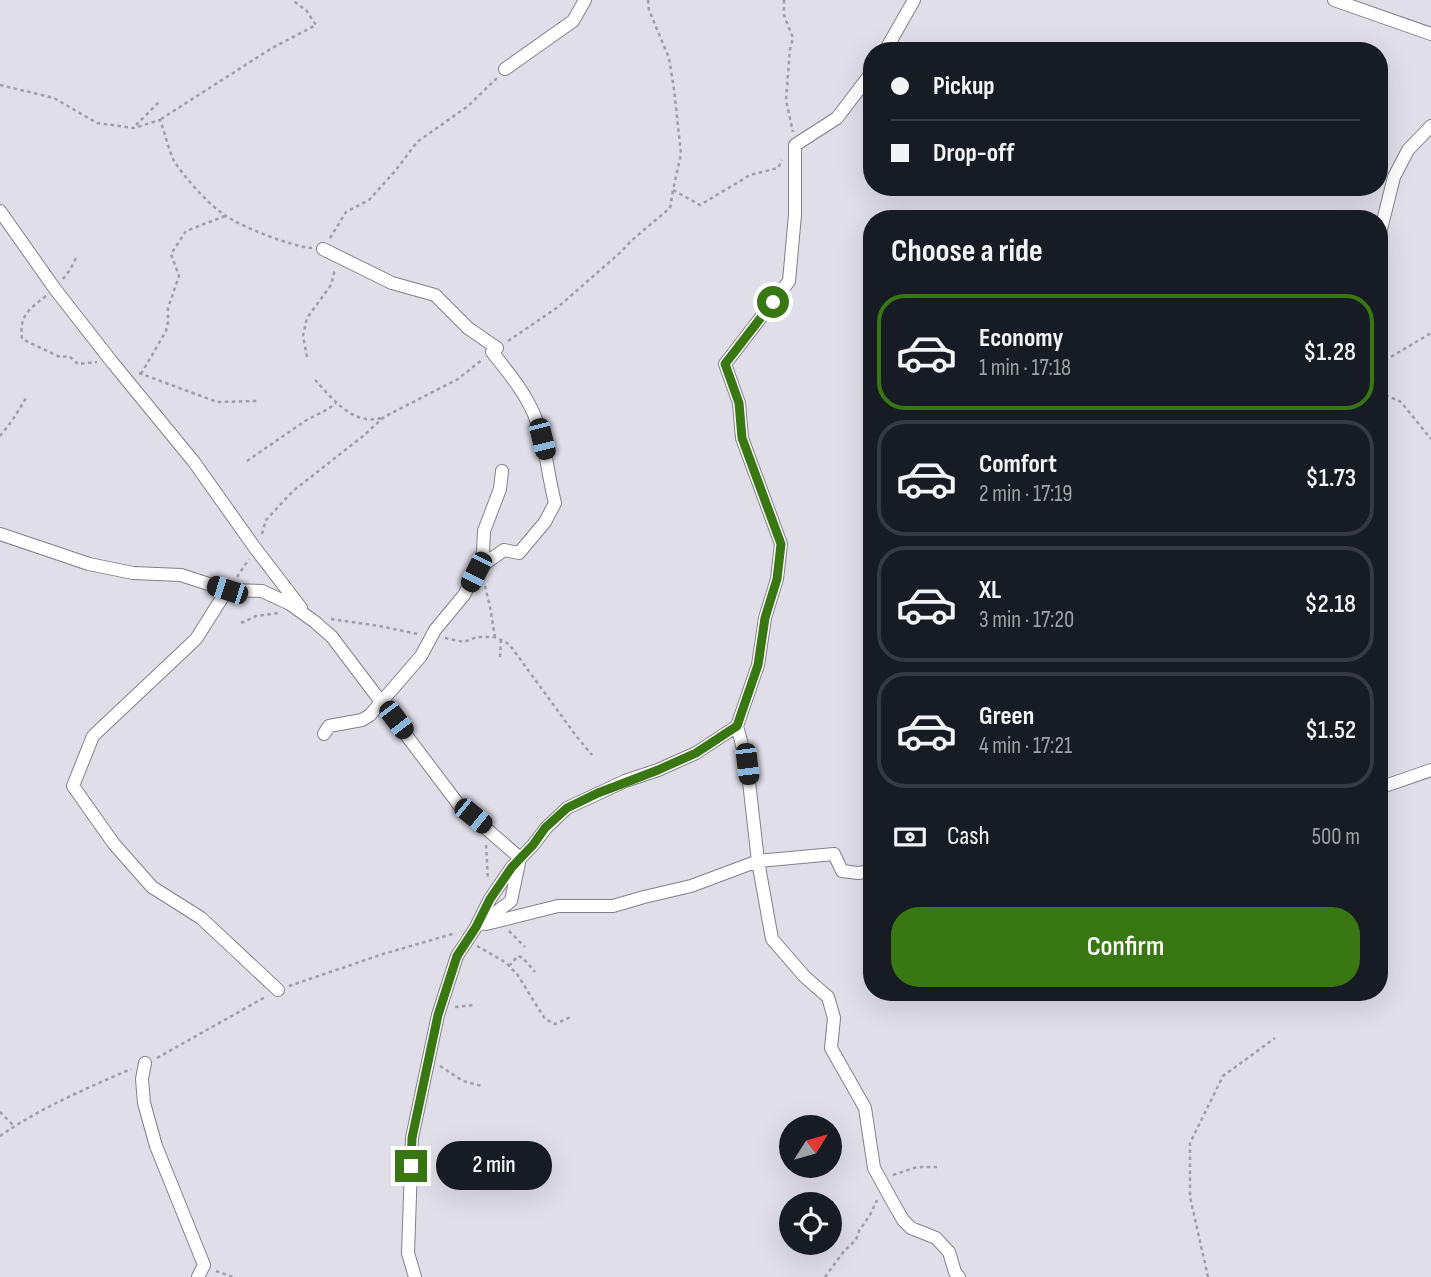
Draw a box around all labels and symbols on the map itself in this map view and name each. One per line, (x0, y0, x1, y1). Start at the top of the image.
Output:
route start (757, 286, 789, 318)
car (527, 416, 558, 462)
car (458, 549, 495, 595)
car (204, 574, 251, 606)
car (375, 697, 418, 743)
car (735, 742, 760, 786)
car (451, 795, 496, 837)
north arrow (779, 1115, 842, 1178)
callout: 2 min (436, 1142, 551, 1190)
route end (395, 1150, 427, 1182)

